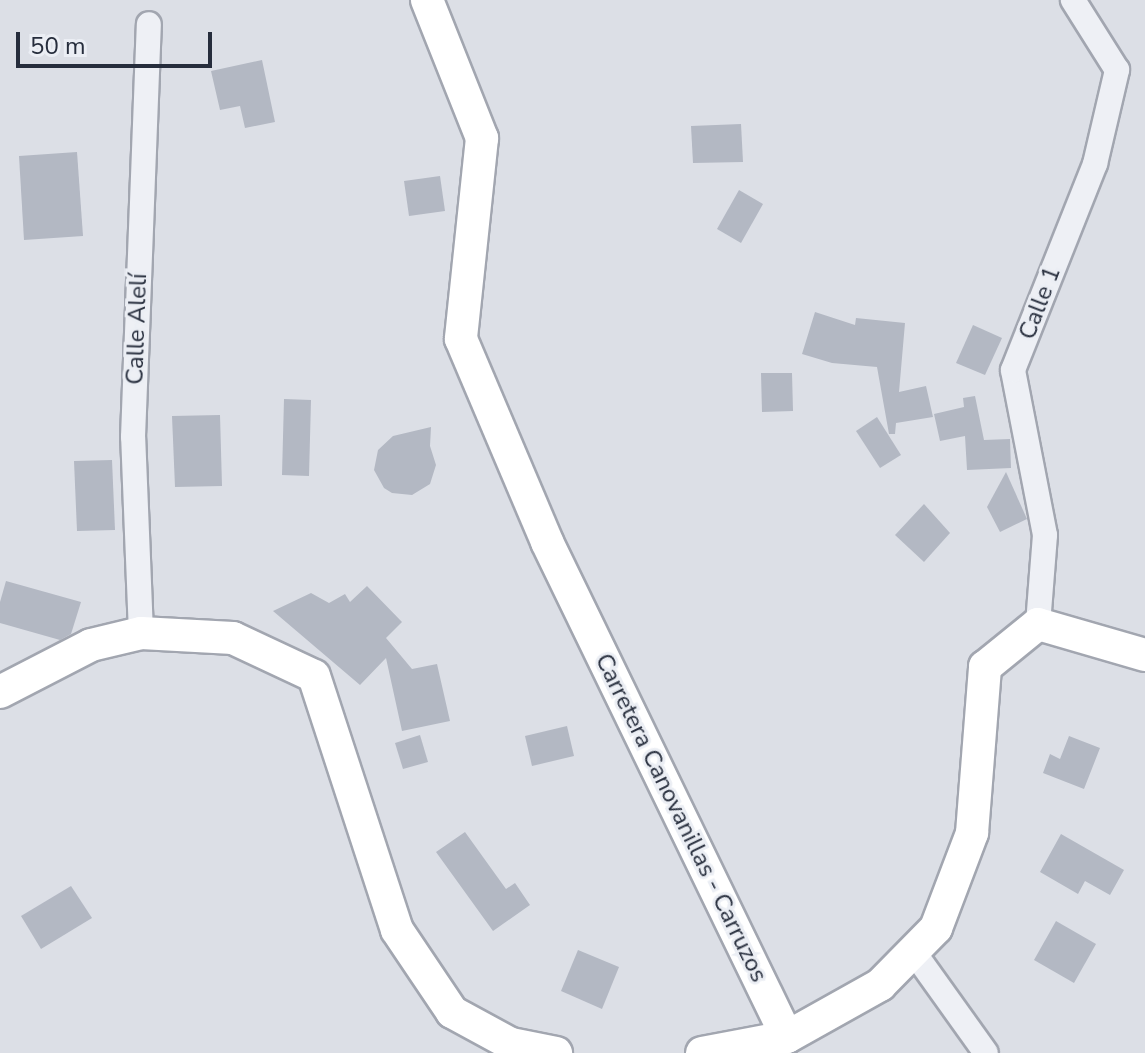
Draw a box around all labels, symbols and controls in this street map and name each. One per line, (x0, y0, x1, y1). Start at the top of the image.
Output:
scale bar (20, 16, 216, 66)
text: 50 m (30, 30, 86, 62)
street label: Calle 1 (1013, 262, 1067, 344)
street label: Calle Alelí (121, 273, 153, 385)
street label: Carretera Canovanillas - Carruzos (589, 649, 773, 987)

